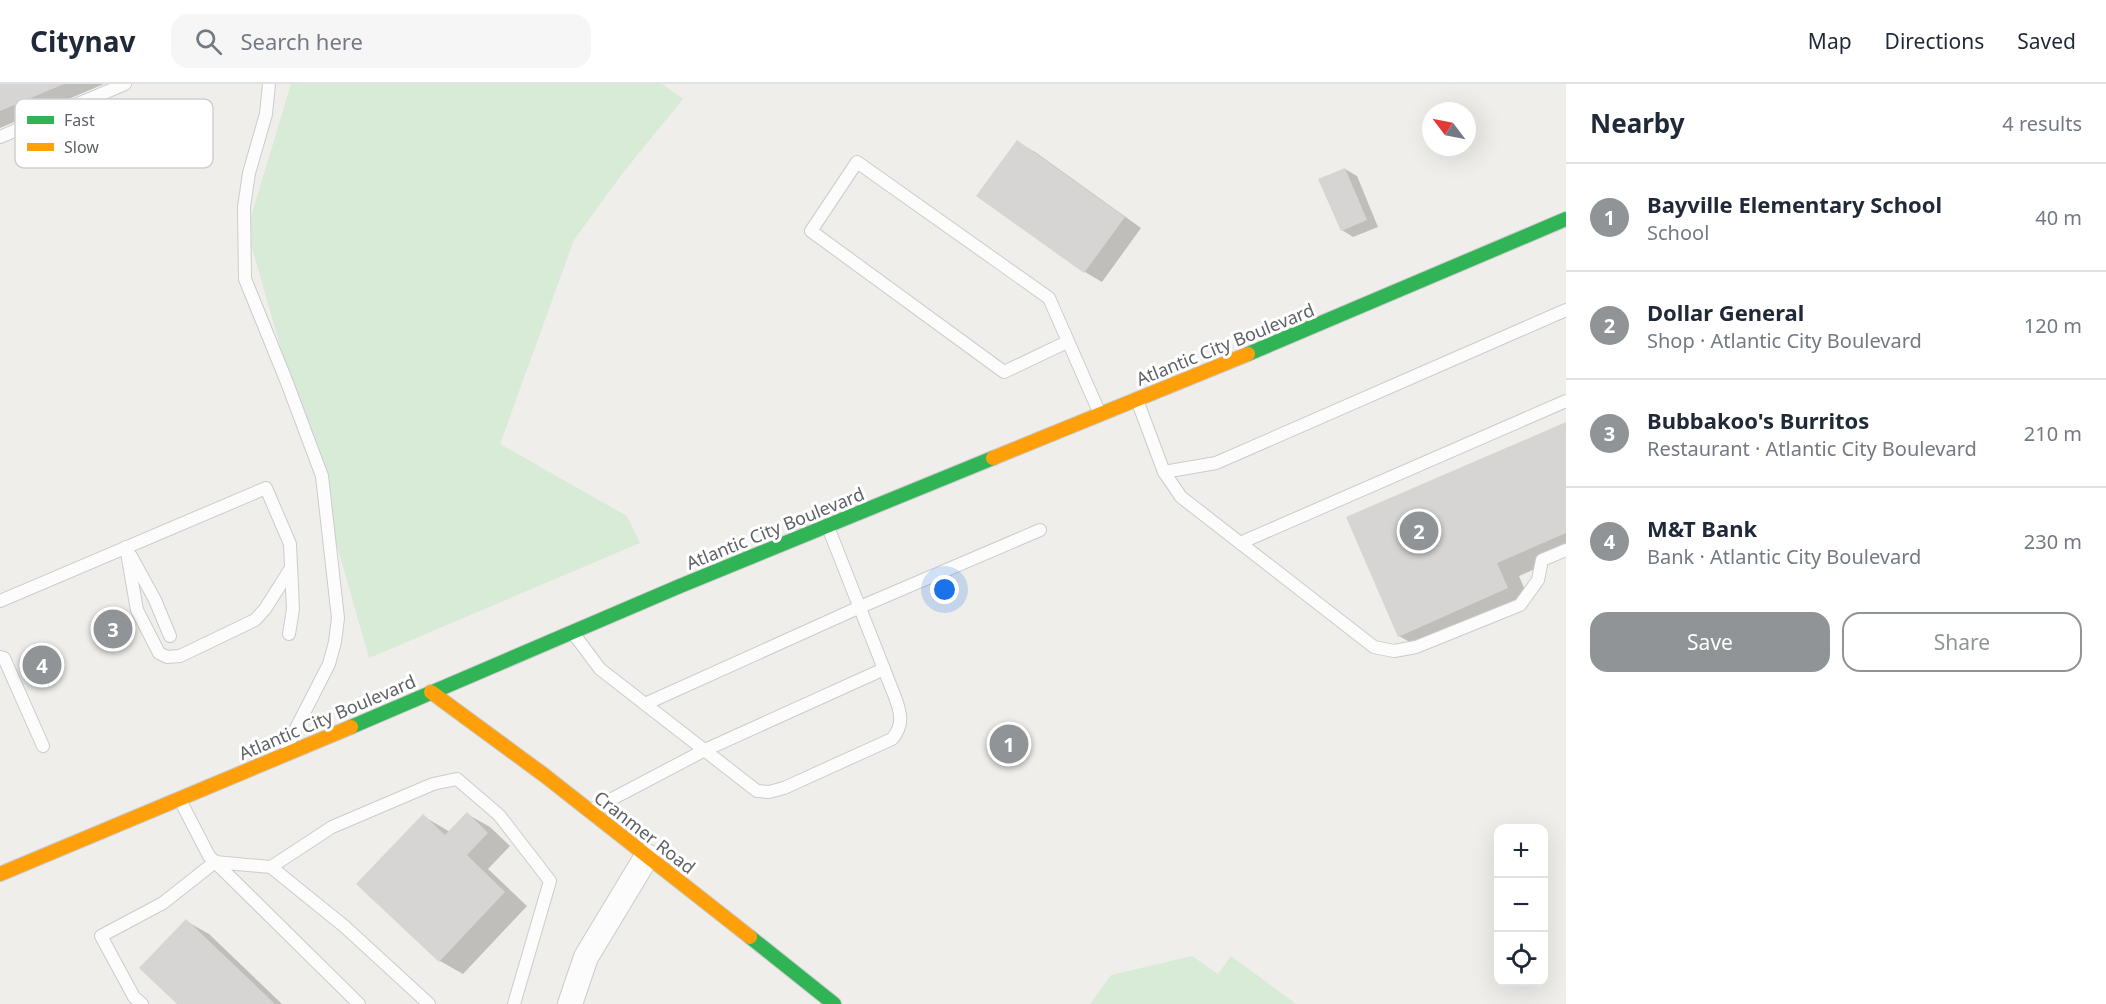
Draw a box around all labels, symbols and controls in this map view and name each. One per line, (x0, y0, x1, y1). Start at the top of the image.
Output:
search box (171, 14, 591, 68)
text: Citynav (30, 22, 135, 60)
icon: search (192, 25, 225, 58)
text: Search here (240, 26, 363, 56)
text: Map (1808, 27, 1852, 55)
text: Directions (1885, 27, 1984, 55)
text: Saved (2017, 27, 2076, 55)
legend (15, 99, 213, 168)
north arrow (1422, 102, 1476, 156)
text: Nearby (1590, 105, 1685, 141)
text: Fast (64, 109, 95, 131)
text: 4 results (2002, 110, 2082, 137)
text: Slow (64, 136, 99, 158)
text: Bayville Elementary School (1647, 189, 1942, 219)
text: 1 (1604, 204, 1615, 231)
text: 40 m (2035, 204, 2082, 231)
text: School (1647, 219, 1709, 246)
street label: Atlantic City Boulevard (1132, 297, 1318, 391)
text: Dollar General (1647, 297, 1804, 327)
text: 2 (1604, 312, 1615, 339)
text: 120 m (2024, 312, 2082, 339)
text: Shop · Atlantic City Boulevard (1647, 327, 1922, 354)
text: Bubbakoo's Burritos (1647, 405, 1869, 435)
text: 3 (1604, 420, 1615, 447)
text: 210 m (2024, 420, 2082, 447)
text: Restaurant · Atlantic City Boulevard (1647, 435, 1977, 462)
street label: Atlantic City Boulevard (682, 481, 868, 575)
pin: 2 (1400, 508, 1438, 554)
text: M&T Bank (1647, 513, 1757, 543)
text: 4 (1604, 528, 1615, 555)
text: 230 m (2024, 528, 2082, 555)
text: Bank · Atlantic City Boulevard (1647, 543, 1921, 570)
your location (930, 575, 959, 604)
pin: 3 (94, 606, 132, 652)
button: Save (1590, 612, 1830, 672)
button: Share (1842, 612, 2082, 672)
pin: 4 (22, 642, 62, 688)
street label: Atlantic City Boulevard (235, 669, 419, 765)
pin: 1 (990, 722, 1028, 766)
street label: Cranmer Road (590, 785, 700, 879)
map controls (1494, 824, 1548, 986)
button: + (1494, 824, 1548, 878)
button: − (1494, 878, 1548, 932)
button: locate (1494, 932, 1548, 986)

